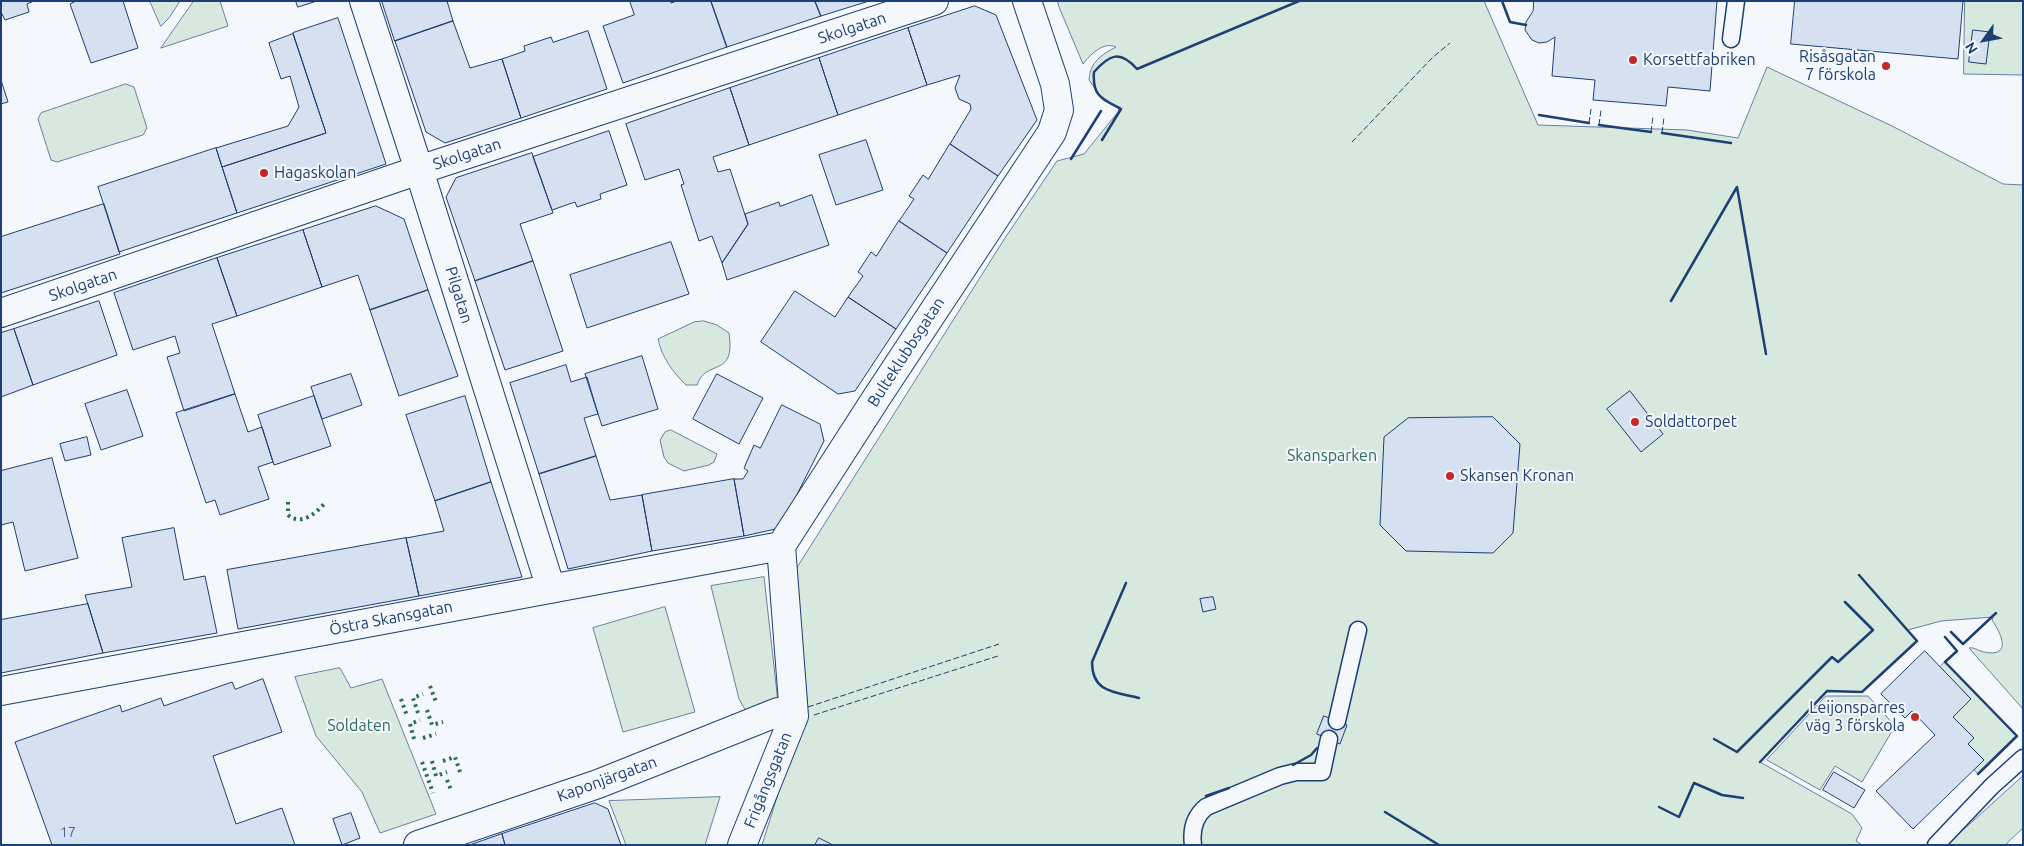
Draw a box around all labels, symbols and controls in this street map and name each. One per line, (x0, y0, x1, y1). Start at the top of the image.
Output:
street label: Skolgatan (815, 8, 889, 48)
north arrow (1959, 15, 2009, 65)
text: N (1962, 39, 1981, 57)
place label: Risåsgatan 7 förskola (1799, 47, 1876, 85)
place label: Korsettfabriken (1643, 50, 1756, 70)
marker: Korsettfabriken (1627, 54, 1639, 66)
marker: Risåsgatan 7 förskola (1880, 60, 1892, 72)
street label: Skolgatan (430, 134, 504, 174)
place label: Hagaskolan (274, 163, 356, 183)
marker: Hagaskolan (258, 167, 270, 179)
street label: Skolgatan (46, 264, 120, 306)
street label: Pilgatan (441, 264, 477, 326)
street label: Bulteklubbsgatan (863, 294, 949, 410)
place label: Soldattorpet (1645, 412, 1737, 432)
marker: Soldattorpet (1629, 416, 1641, 428)
park label: Skansparken (1287, 446, 1377, 466)
place label: Skansen Kronan (1460, 466, 1574, 486)
marker: Skansen Kronan (1444, 470, 1456, 482)
street label: Östra Skansgatan (328, 597, 454, 639)
place label: Leijonsparres väg 3 förskola (1805, 698, 1905, 736)
marker: Leijonsparres väg 3 förskola (1909, 711, 1921, 723)
park label: Soldaten (327, 716, 391, 736)
street label: Frigångsgatan (740, 729, 796, 831)
street label: Kaponjärgatan (554, 752, 660, 806)
house number: 17 (60, 824, 76, 840)

